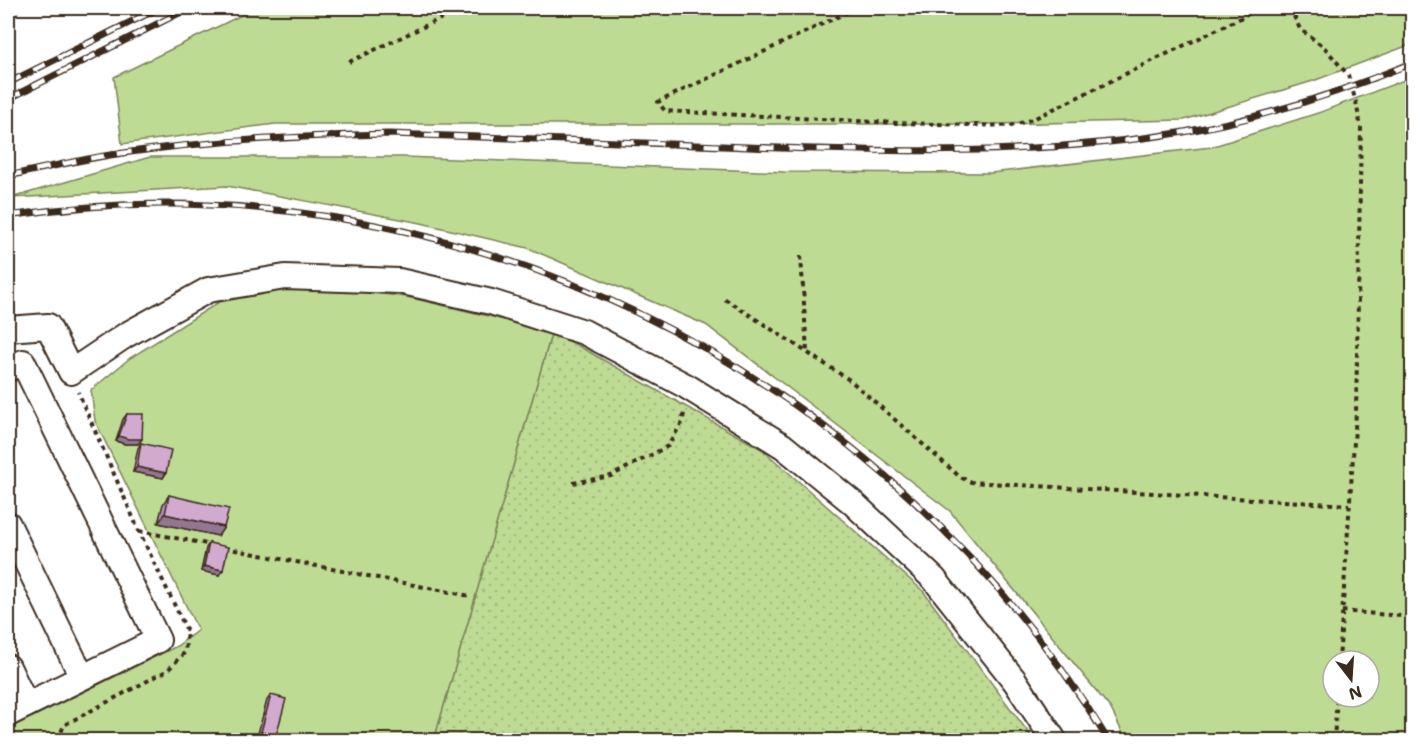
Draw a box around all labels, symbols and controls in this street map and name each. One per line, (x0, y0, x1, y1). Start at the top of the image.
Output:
north arrow (1321, 649, 1381, 709)
text: N (1346, 681, 1364, 705)

